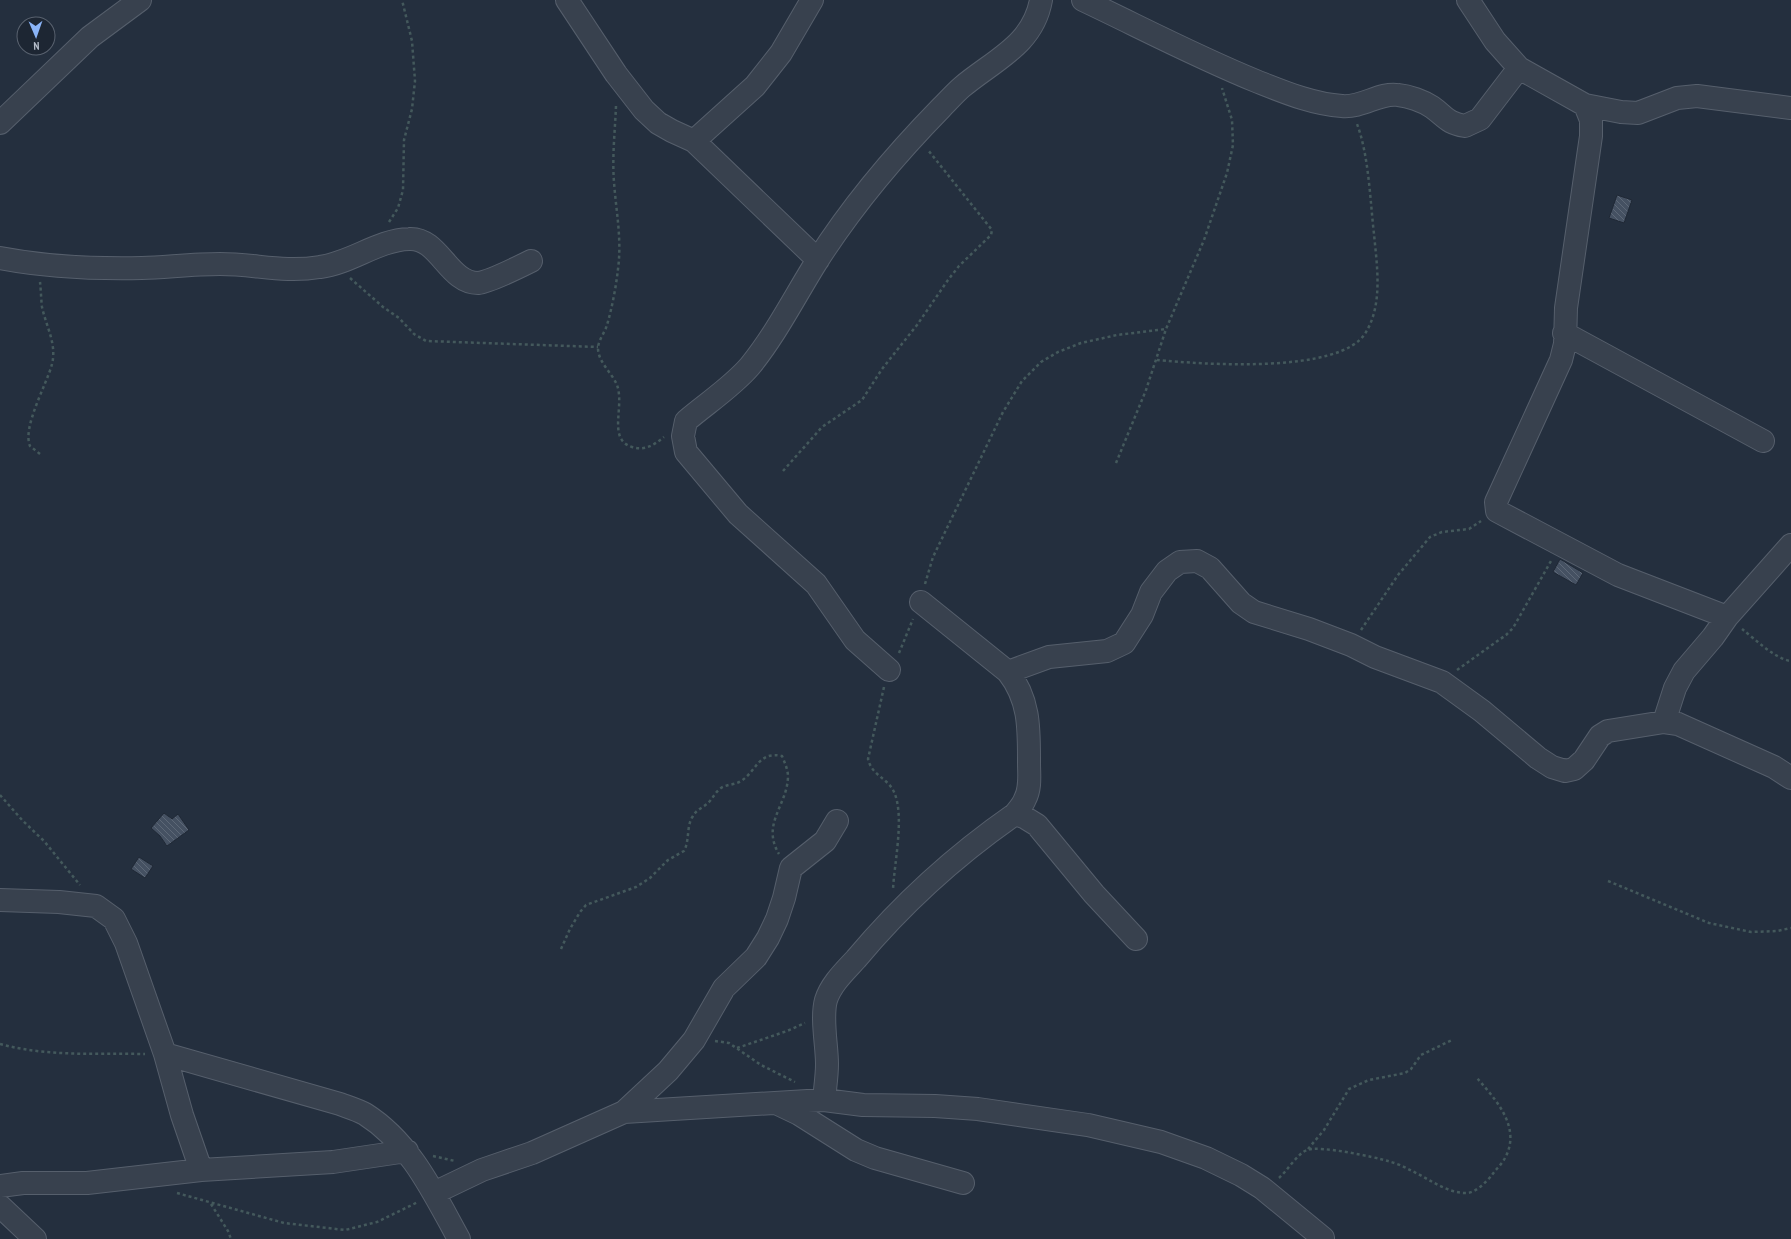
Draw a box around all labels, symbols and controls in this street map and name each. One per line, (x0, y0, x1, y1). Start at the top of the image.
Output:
north arrow (16, 16, 56, 56)
text: N (33, 39, 40, 53)

